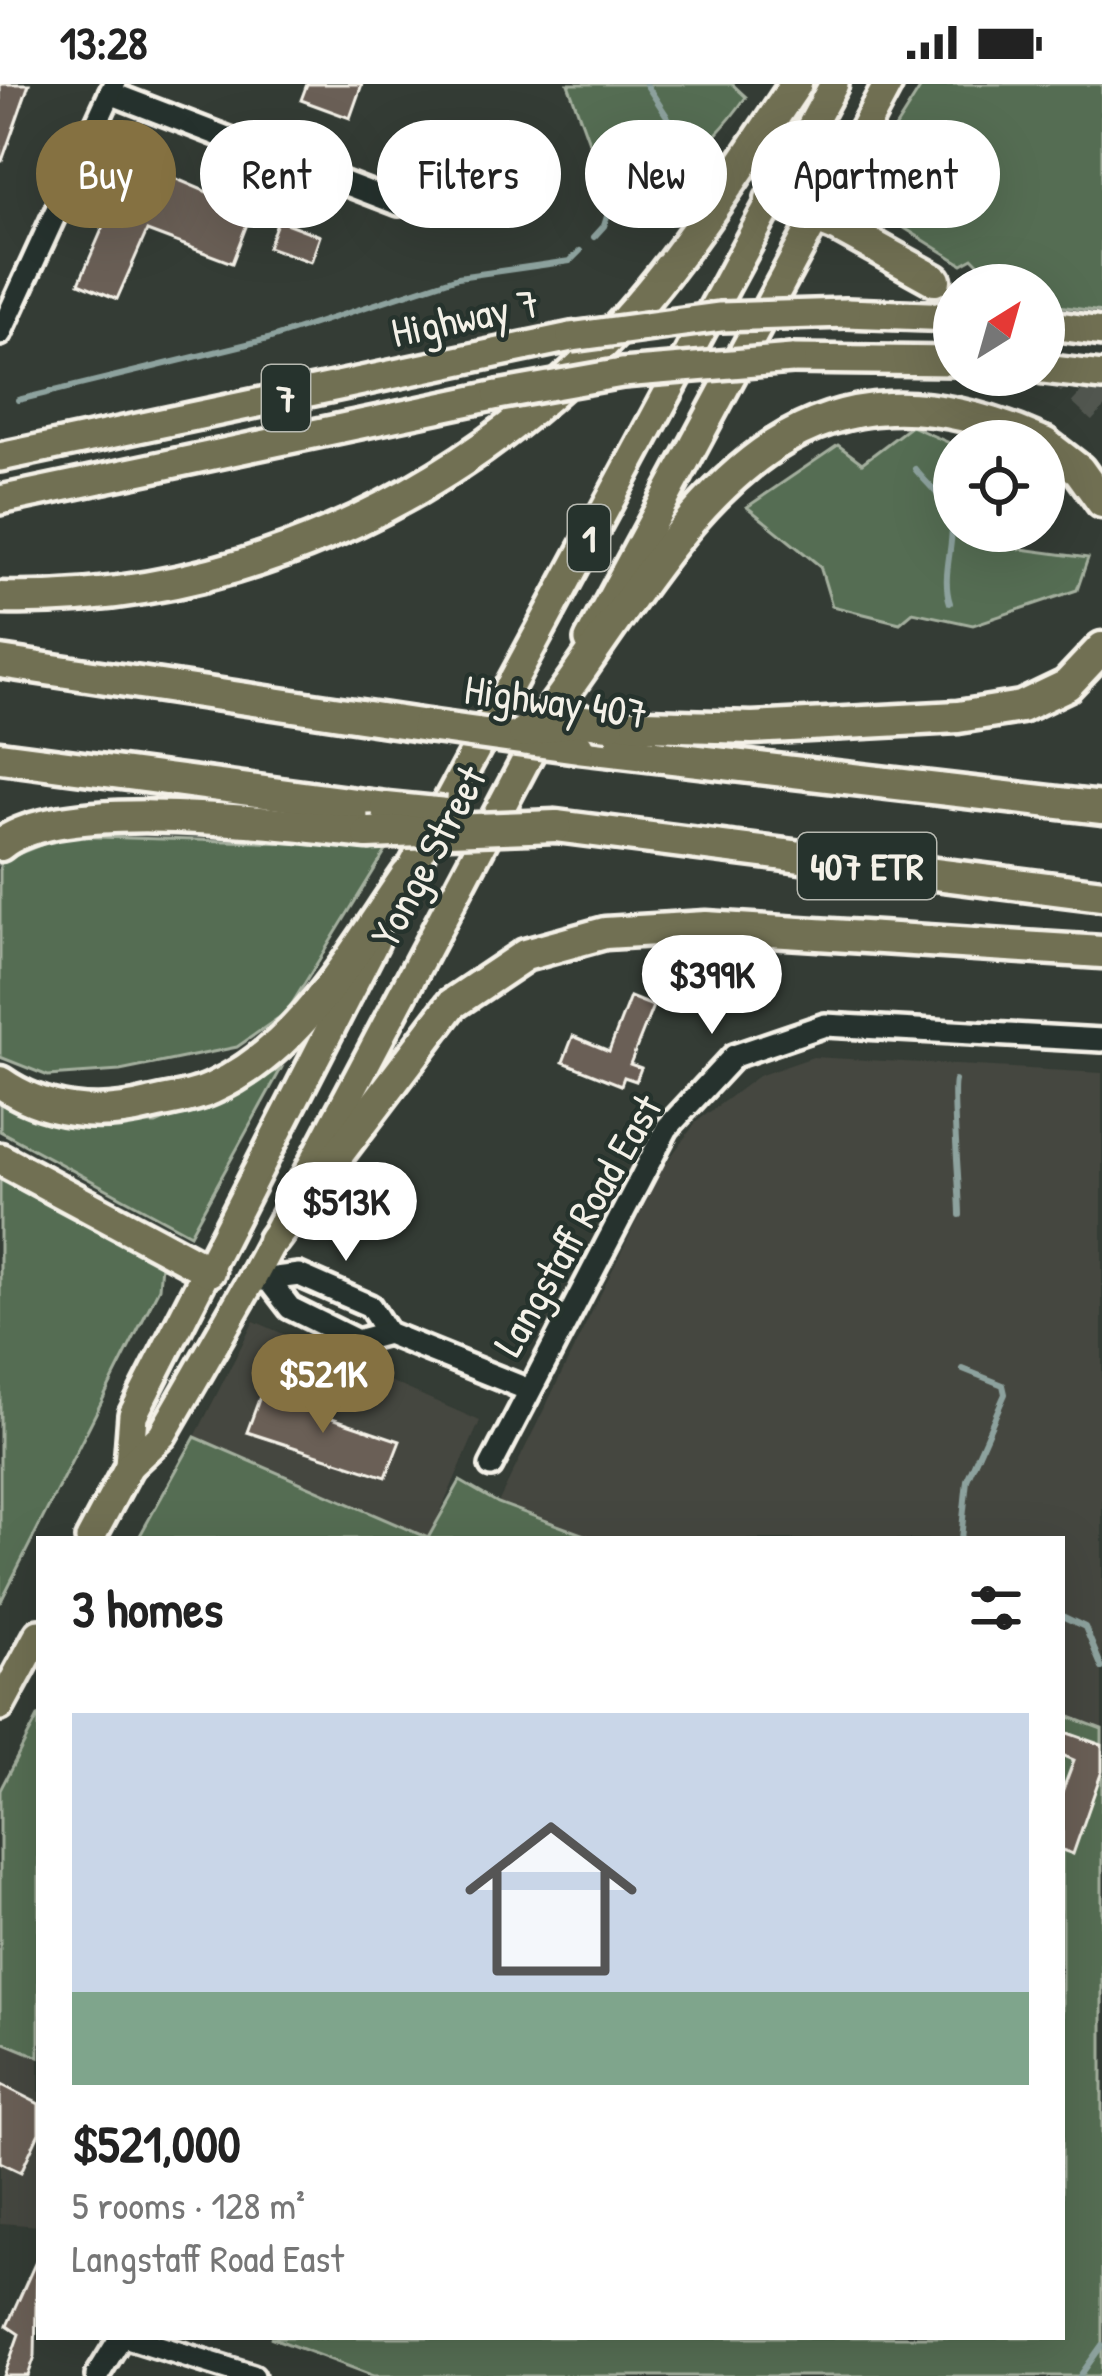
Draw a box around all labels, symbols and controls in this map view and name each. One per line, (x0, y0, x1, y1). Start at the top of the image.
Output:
text: 13:28 (60, 12, 147, 73)
chip: Buy (36, 120, 176, 228)
chip: Rent (200, 120, 353, 228)
chip: Filters (377, 120, 561, 228)
chip: New (585, 120, 727, 228)
chip: Apartment (751, 120, 1000, 228)
north arrow (933, 264, 1065, 396)
map controls (933, 264, 1065, 552)
street label: Highway 7 (386, 273, 544, 360)
road number: 7 (262, 365, 310, 431)
button: locate (933, 420, 1065, 552)
road number: 1 (568, 505, 610, 571)
street label: Highway 407 (461, 659, 651, 742)
street label: Yonge Street (356, 755, 499, 956)
road number: 407 ETR (798, 833, 936, 899)
pin: $399K (628, 935, 796, 1037)
text: $399K (669, 947, 755, 1000)
street label: Langstaff Road East (479, 1083, 675, 1366)
pin: $513K (262, 1162, 430, 1264)
text: $513K (302, 1174, 390, 1227)
pin: $521K (239, 1334, 407, 1436)
text: $521K (278, 1346, 368, 1399)
text: 3 homes (72, 1574, 223, 1643)
icon: filters (963, 1575, 1029, 1641)
icon: home (443, 1791, 659, 2007)
text: $521,000 (72, 2109, 241, 2178)
text: 5 rooms · 128 m² (72, 2178, 305, 2231)
text: Langstaff Road East (72, 2231, 344, 2284)

